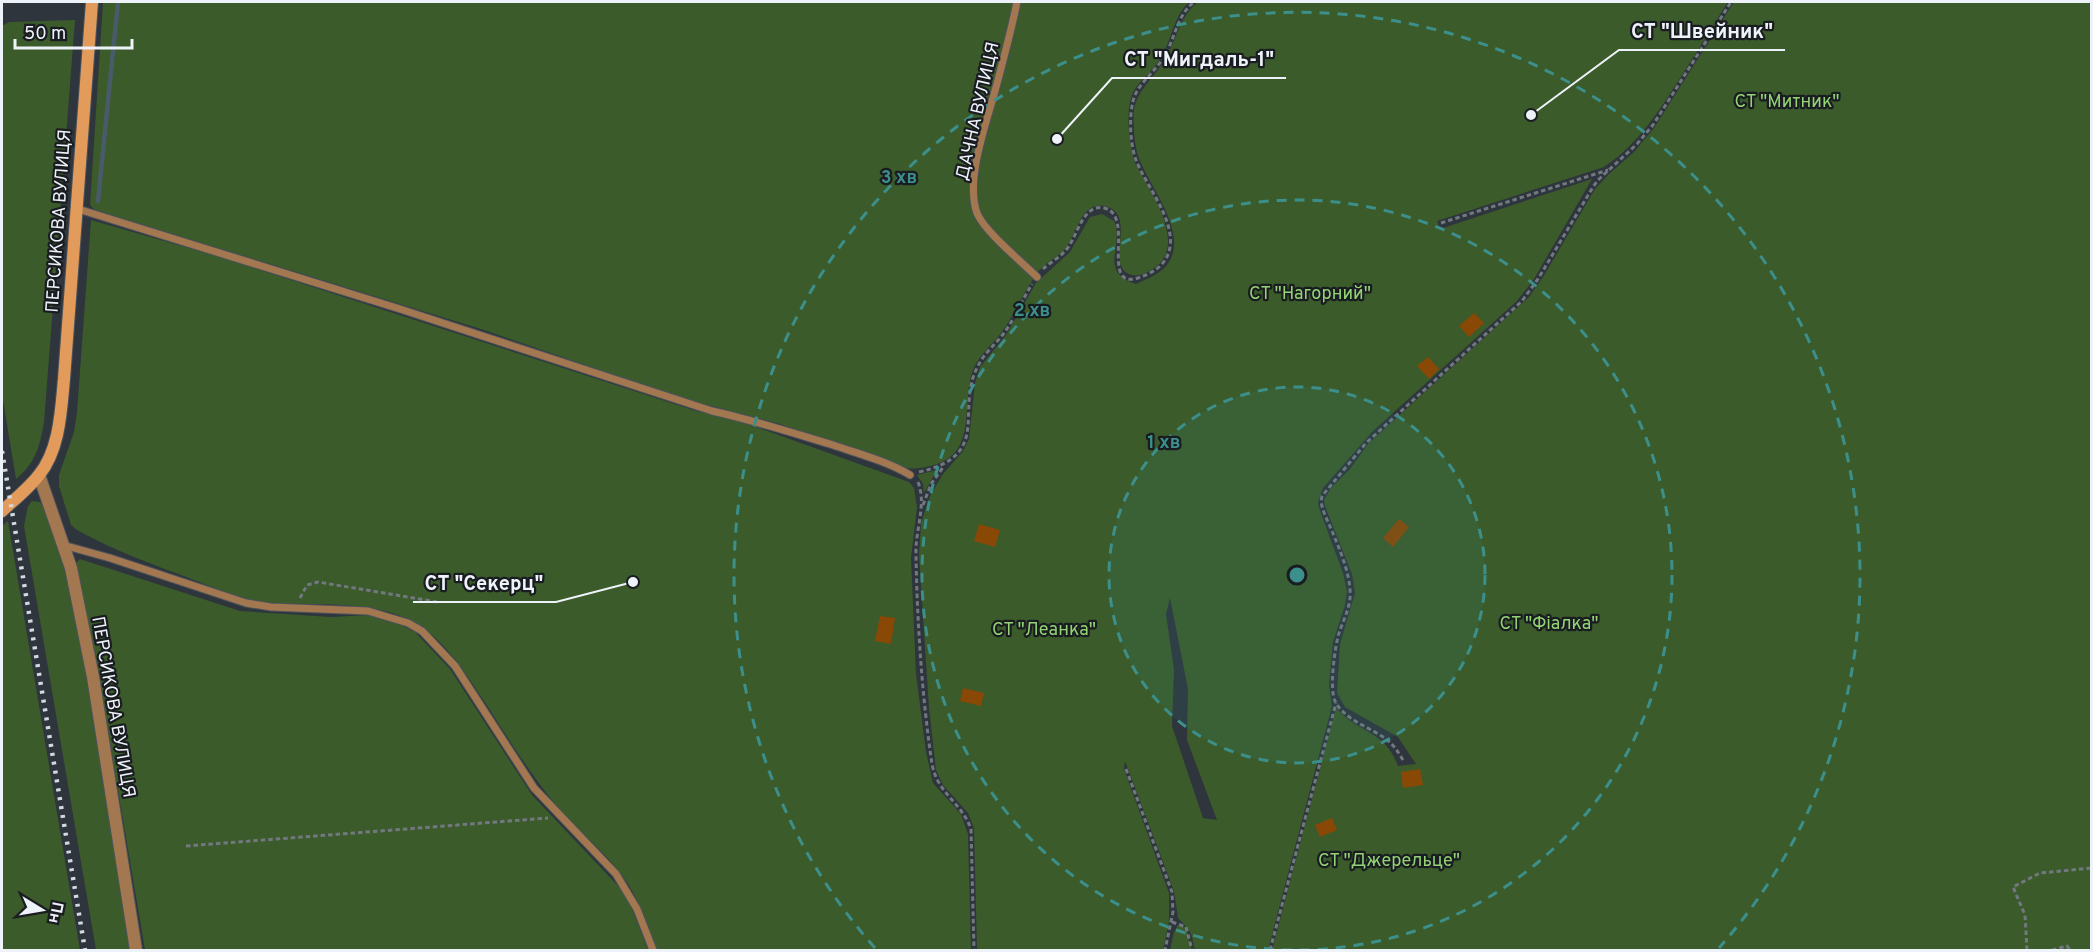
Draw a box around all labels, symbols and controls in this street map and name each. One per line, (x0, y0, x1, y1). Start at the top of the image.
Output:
scale bar (15, 12, 132, 50)
callout: СТ "Швейник" (1619, 12, 1785, 50)
text: СТ "Швейник" (1631, 20, 1773, 46)
text: 50 m (24, 23, 66, 46)
street label: ДАЧНА ВУЛИЦЯ (951, 40, 1006, 183)
callout: СТ "Мигдаль-1" (1112, 40, 1286, 78)
text: СТ "Мигдаль-1" (1124, 48, 1274, 74)
park label: СТ "Митник" (1734, 91, 1840, 114)
street label: ПЕРСИКОВА ВУЛИЦЯ (42, 129, 77, 314)
text: 3 хв (881, 167, 917, 190)
park label: СТ "Нагорний" (1249, 283, 1371, 306)
text: 2 хв (1014, 300, 1050, 323)
text: 1 хв (1148, 432, 1180, 455)
callout: СТ "Секерц" (413, 564, 556, 602)
centre of rings (1287, 565, 1307, 585)
text: СТ "Секерц" (425, 572, 543, 598)
park label: СТ "Фіалка" (1499, 613, 1599, 636)
street label: ПЕРСИКОВА ВУЛИЦЯ (85, 615, 140, 800)
park label: СТ "Леанка" (992, 619, 1096, 642)
park label: СТ "Джерельце" (1318, 850, 1460, 873)
north arrow (12, 880, 72, 940)
text: Пн (43, 900, 67, 925)

